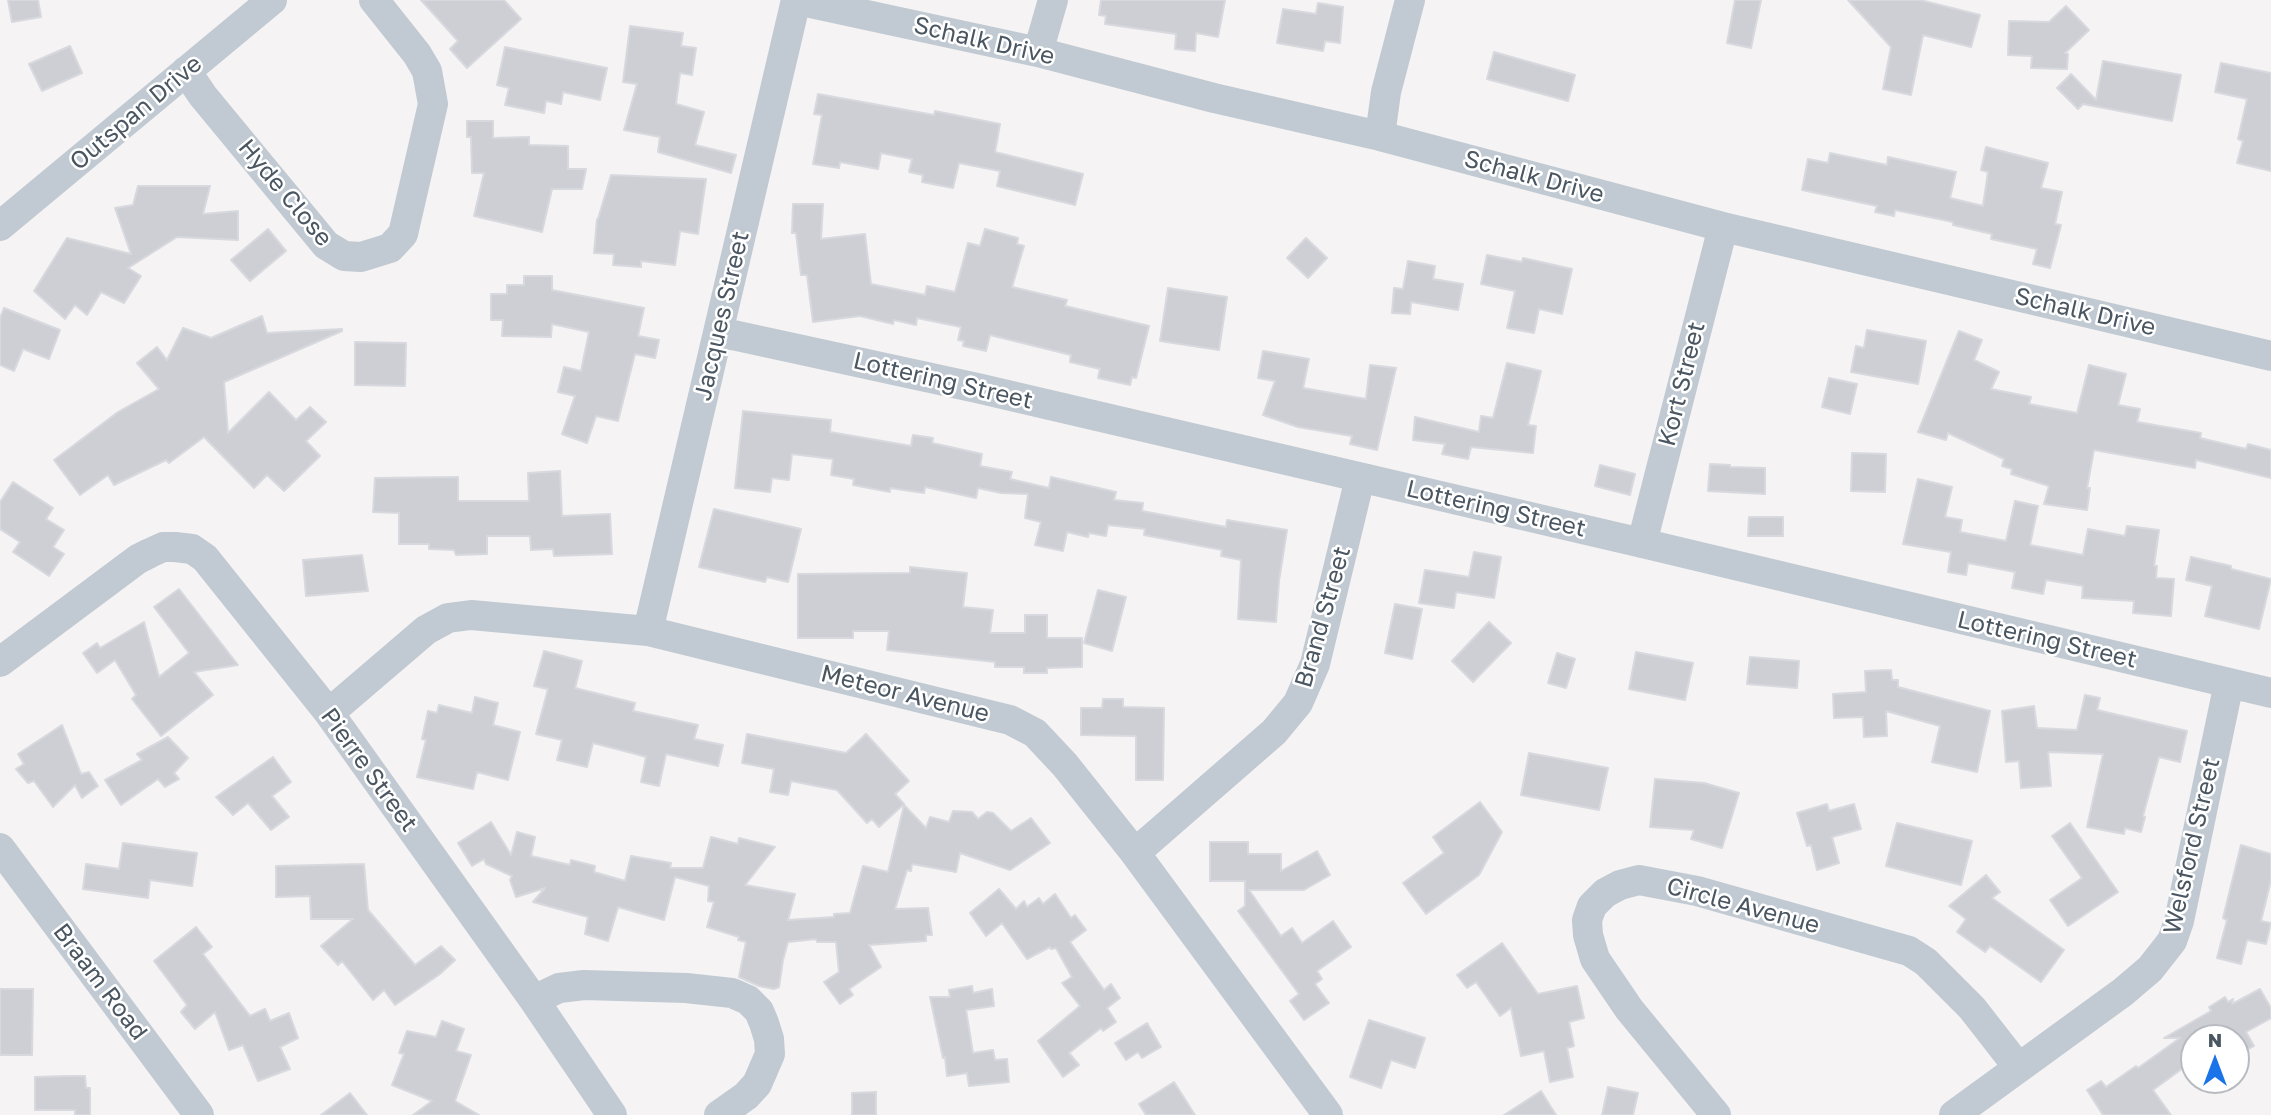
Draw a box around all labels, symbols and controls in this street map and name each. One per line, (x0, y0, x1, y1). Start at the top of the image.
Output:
street label: Schalk Drive (911, 11, 1057, 71)
street label: Outspan Drive (64, 50, 208, 176)
street label: Hyde Close (232, 134, 338, 252)
street label: Schalk Drive (1461, 145, 1607, 209)
street label: Jacques Street (689, 229, 755, 403)
street label: Schalk Drive (2012, 282, 2158, 342)
street label: Kort Street (1653, 319, 1711, 449)
street label: Lottering Street (851, 346, 1035, 416)
street label: Lottering Street (1404, 474, 1588, 544)
street label: Brand Street (1289, 543, 1357, 691)
street label: Lottering Street (1955, 605, 2139, 675)
street label: Meteor Avenue (818, 659, 992, 729)
street label: Pierre Street (315, 703, 423, 837)
street label: Welsford Street (2158, 755, 2226, 937)
street label: Circle Avenue (1663, 872, 1823, 940)
street label: Braam Road (47, 918, 153, 1046)
north arrow (2180, 1024, 2250, 1094)
text: N (2208, 1028, 2222, 1051)

